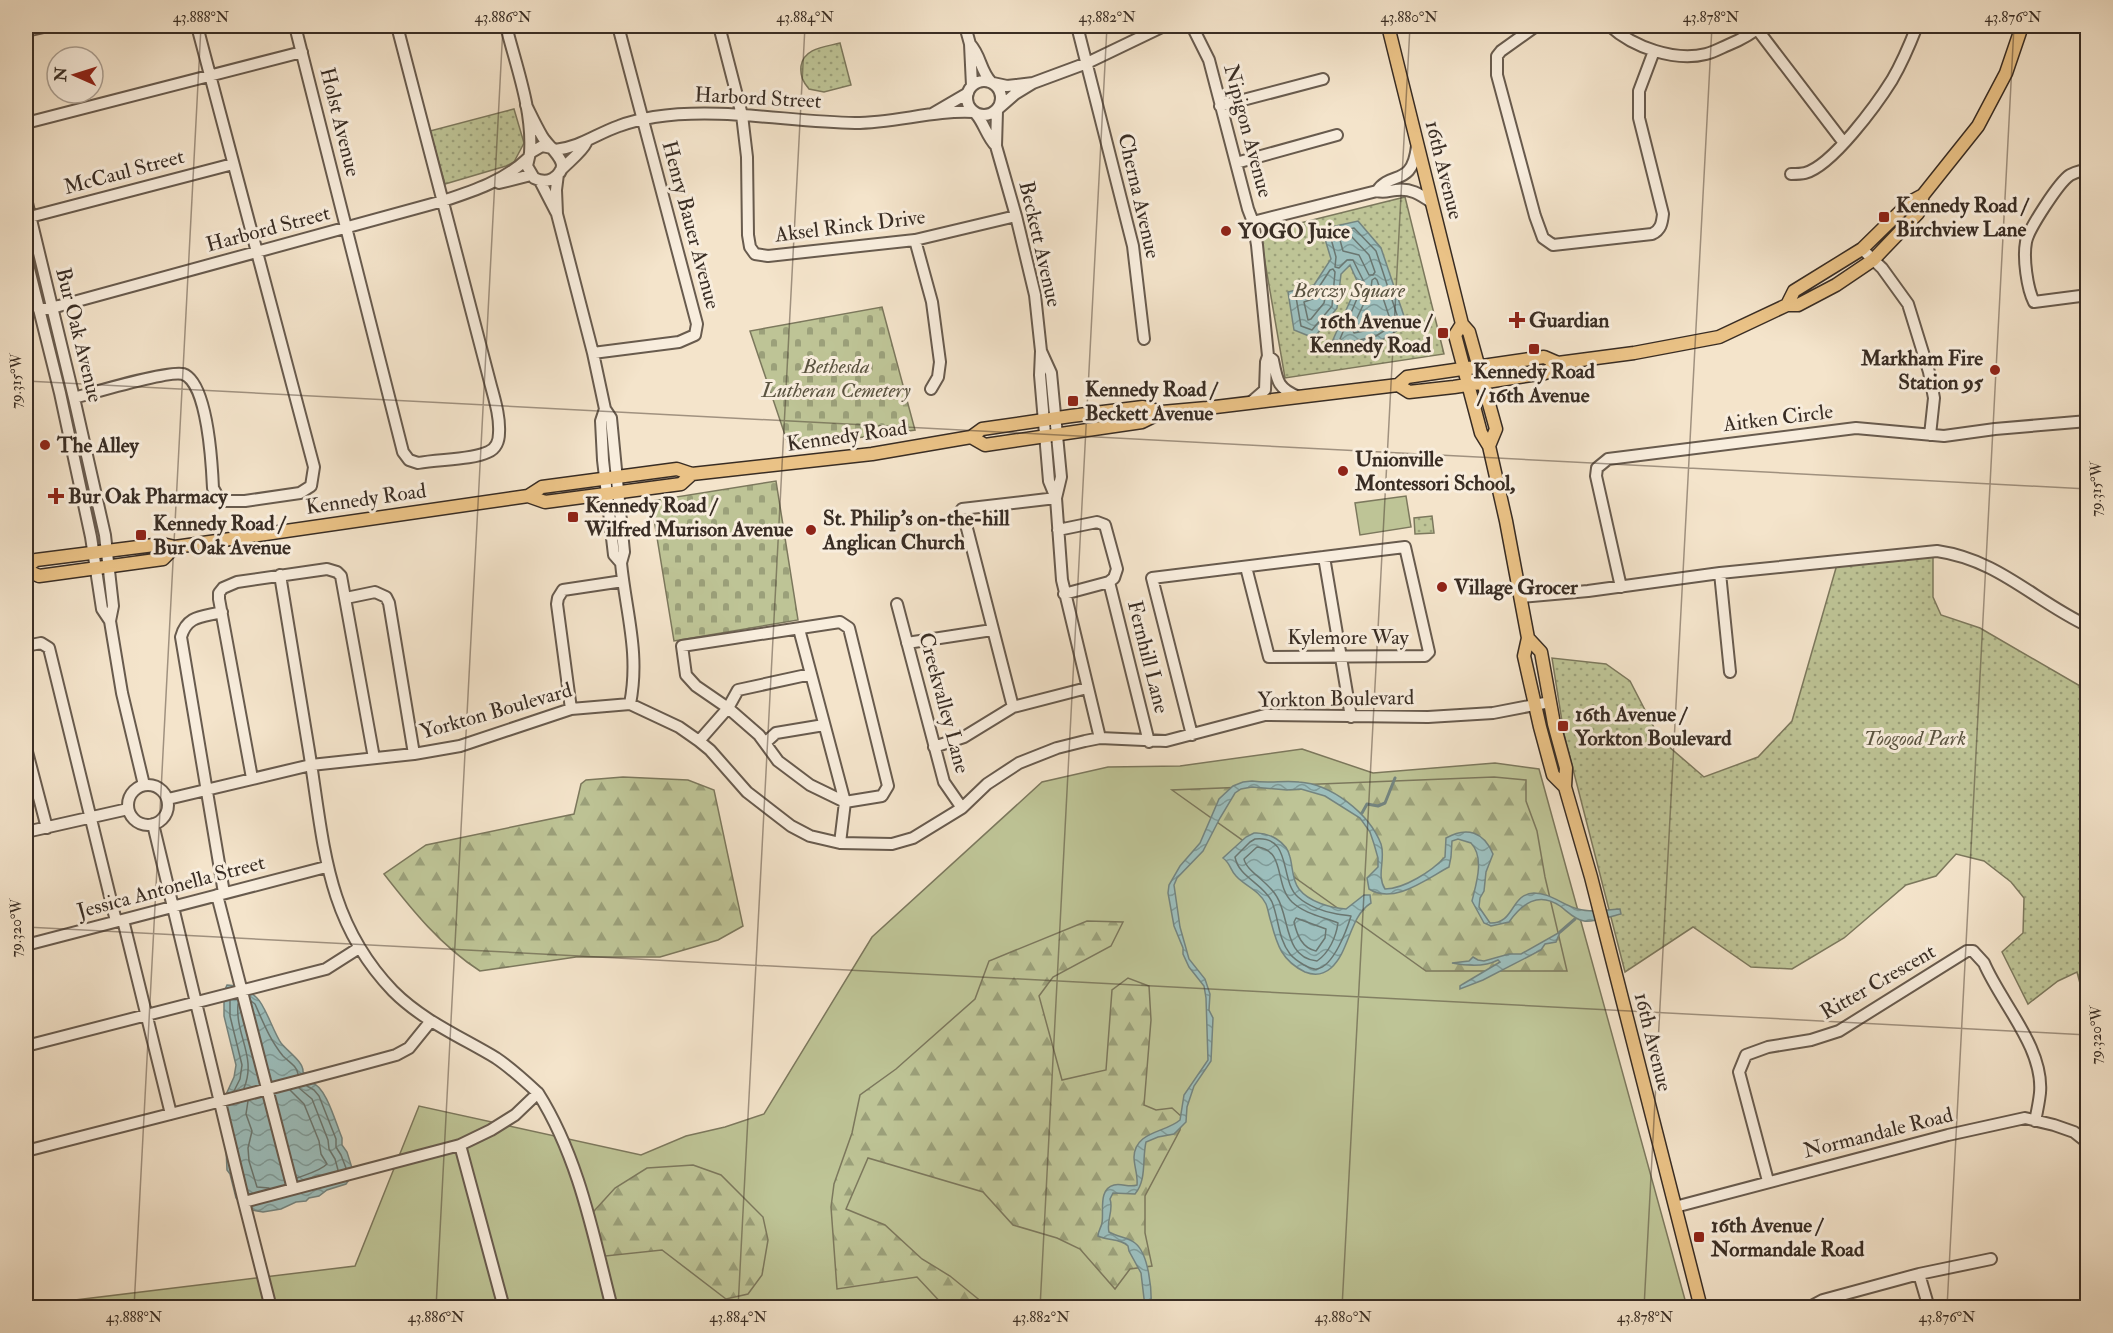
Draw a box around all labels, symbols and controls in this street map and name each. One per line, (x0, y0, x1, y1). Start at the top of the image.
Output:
text: 43.888°N (173, 8, 230, 27)
text: 43.886°N (474, 8, 532, 27)
text: 43.884°N (776, 8, 834, 27)
text: 43.882°N (1078, 8, 1136, 27)
text: 43.880°N (1380, 8, 1438, 27)
text: 43.878°N (1683, 8, 1740, 27)
text: 43.876°N (1985, 8, 2042, 27)
north arrow (45, 45, 105, 105)
street label: Nipigon Avenue (1217, 61, 1279, 201)
street label: Holst Avenue (313, 65, 367, 180)
text: N (51, 66, 71, 83)
street label: Harbord Street (694, 81, 822, 115)
street label: 16th Avenue (1419, 118, 1469, 222)
street label: Cherna Avenue (1111, 131, 1167, 261)
street label: Henry Bauer Avenue (656, 138, 727, 312)
street label: McCaul Street (61, 143, 187, 201)
street label: Beckett Avenue (1012, 178, 1068, 310)
place label: Kennedy Road / Birchview Lane (1896, 192, 2030, 243)
street label: Harbord Street (203, 199, 333, 258)
street label: Aksel Rinck Drive (772, 203, 927, 249)
marker: Kennedy Road / Birchview Lane (1877, 210, 1891, 224)
place label: YOGO Juice (1237, 218, 1350, 245)
marker: YOGO Juice (1219, 224, 1233, 238)
street label: Bur Oak Avenue (49, 265, 109, 405)
park label: Berczy Square (1292, 277, 1406, 304)
place label: Guardian (1529, 307, 1609, 334)
place label: 16th Avenue / Kennedy Road (1310, 308, 1434, 359)
marker: Guardian (1510, 313, 1524, 327)
marker: 16th Avenue / Kennedy Road (1436, 326, 1450, 340)
marker: Kennedy Road / 16th Avenue (1527, 342, 1541, 356)
place label: Markham Fire Station 95 (1860, 345, 1984, 396)
text: 79.315°W (7, 352, 26, 409)
park label: Bethesda Lutheran Cemetery (760, 353, 911, 404)
place label: Kennedy Road / 16th Avenue (1473, 358, 1595, 409)
marker: Markham Fire Station 95 (1988, 363, 2002, 377)
place label: Kennedy Road / Beckett Avenue (1085, 376, 1219, 427)
marker: Kennedy Road / Beckett Avenue (1066, 394, 1080, 408)
street label: Aitken Circle (1721, 398, 1835, 438)
street label: Kennedy Road (785, 414, 910, 458)
place label: The Alley (56, 432, 140, 459)
marker: The Alley (38, 438, 52, 452)
place label: Unionville Montessori School, (1354, 446, 1515, 497)
text: 79.315°W (2087, 460, 2106, 517)
marker: Unionville Montessori School, (1336, 464, 1350, 478)
street label: Kennedy Road (304, 477, 429, 521)
place label: Bur Oak Pharmacy (68, 483, 228, 510)
marker: Bur Oak Pharmacy (49, 489, 63, 503)
place label: Kennedy Road / Wilfred Murison Avenue (584, 492, 793, 543)
place label: St. Philip's on-the-hill Anglican Church (822, 505, 1010, 556)
place label: Kennedy Road / Bur Oak Avenue (153, 510, 291, 561)
marker: Kennedy Road / Wilfred Murison Avenue (566, 510, 580, 524)
marker: St. Philip's on-the-hill Anglican Church (804, 523, 818, 537)
marker: Kennedy Road / Bur Oak Avenue (134, 528, 148, 542)
place label: Village Grocer (1453, 574, 1579, 601)
marker: Village Grocer (1435, 580, 1449, 594)
street label: Fernhill Lane (1121, 598, 1175, 716)
street label: Kylemore Way (1287, 624, 1410, 651)
street label: Creekvalley Lane (912, 630, 976, 777)
street label: Yorkton Boulevard (417, 676, 576, 746)
street label: Yorkton Boulevard (1257, 684, 1415, 714)
place label: 16th Avenue / Yorkton Boulevard (1574, 701, 1732, 752)
marker: 16th Avenue / Yorkton Boulevard (1556, 719, 1570, 733)
park label: Toogood Park (1864, 725, 1966, 752)
street label: Jessica Antonella Street (73, 849, 268, 925)
text: 79.320°W (7, 898, 26, 958)
street label: Ritter Crescent (1815, 938, 1941, 1026)
street label: 16th Avenue (1628, 990, 1678, 1094)
text: 79.320°W (2087, 1005, 2106, 1065)
street label: Normandale Road (1800, 1101, 1956, 1165)
place label: 16th Avenue / Normandale Road (1710, 1212, 1865, 1263)
marker: 16th Avenue / Normandale Road (1692, 1230, 1706, 1244)
text: 43.888°N (106, 1308, 163, 1327)
text: 43.886°N (407, 1308, 465, 1327)
text: 43.884°N (709, 1308, 767, 1327)
text: 43.882°N (1012, 1308, 1070, 1327)
text: 43.880°N (1314, 1308, 1372, 1327)
text: 43.878°N (1617, 1308, 1674, 1327)
text: 43.876°N (1919, 1308, 1976, 1327)

